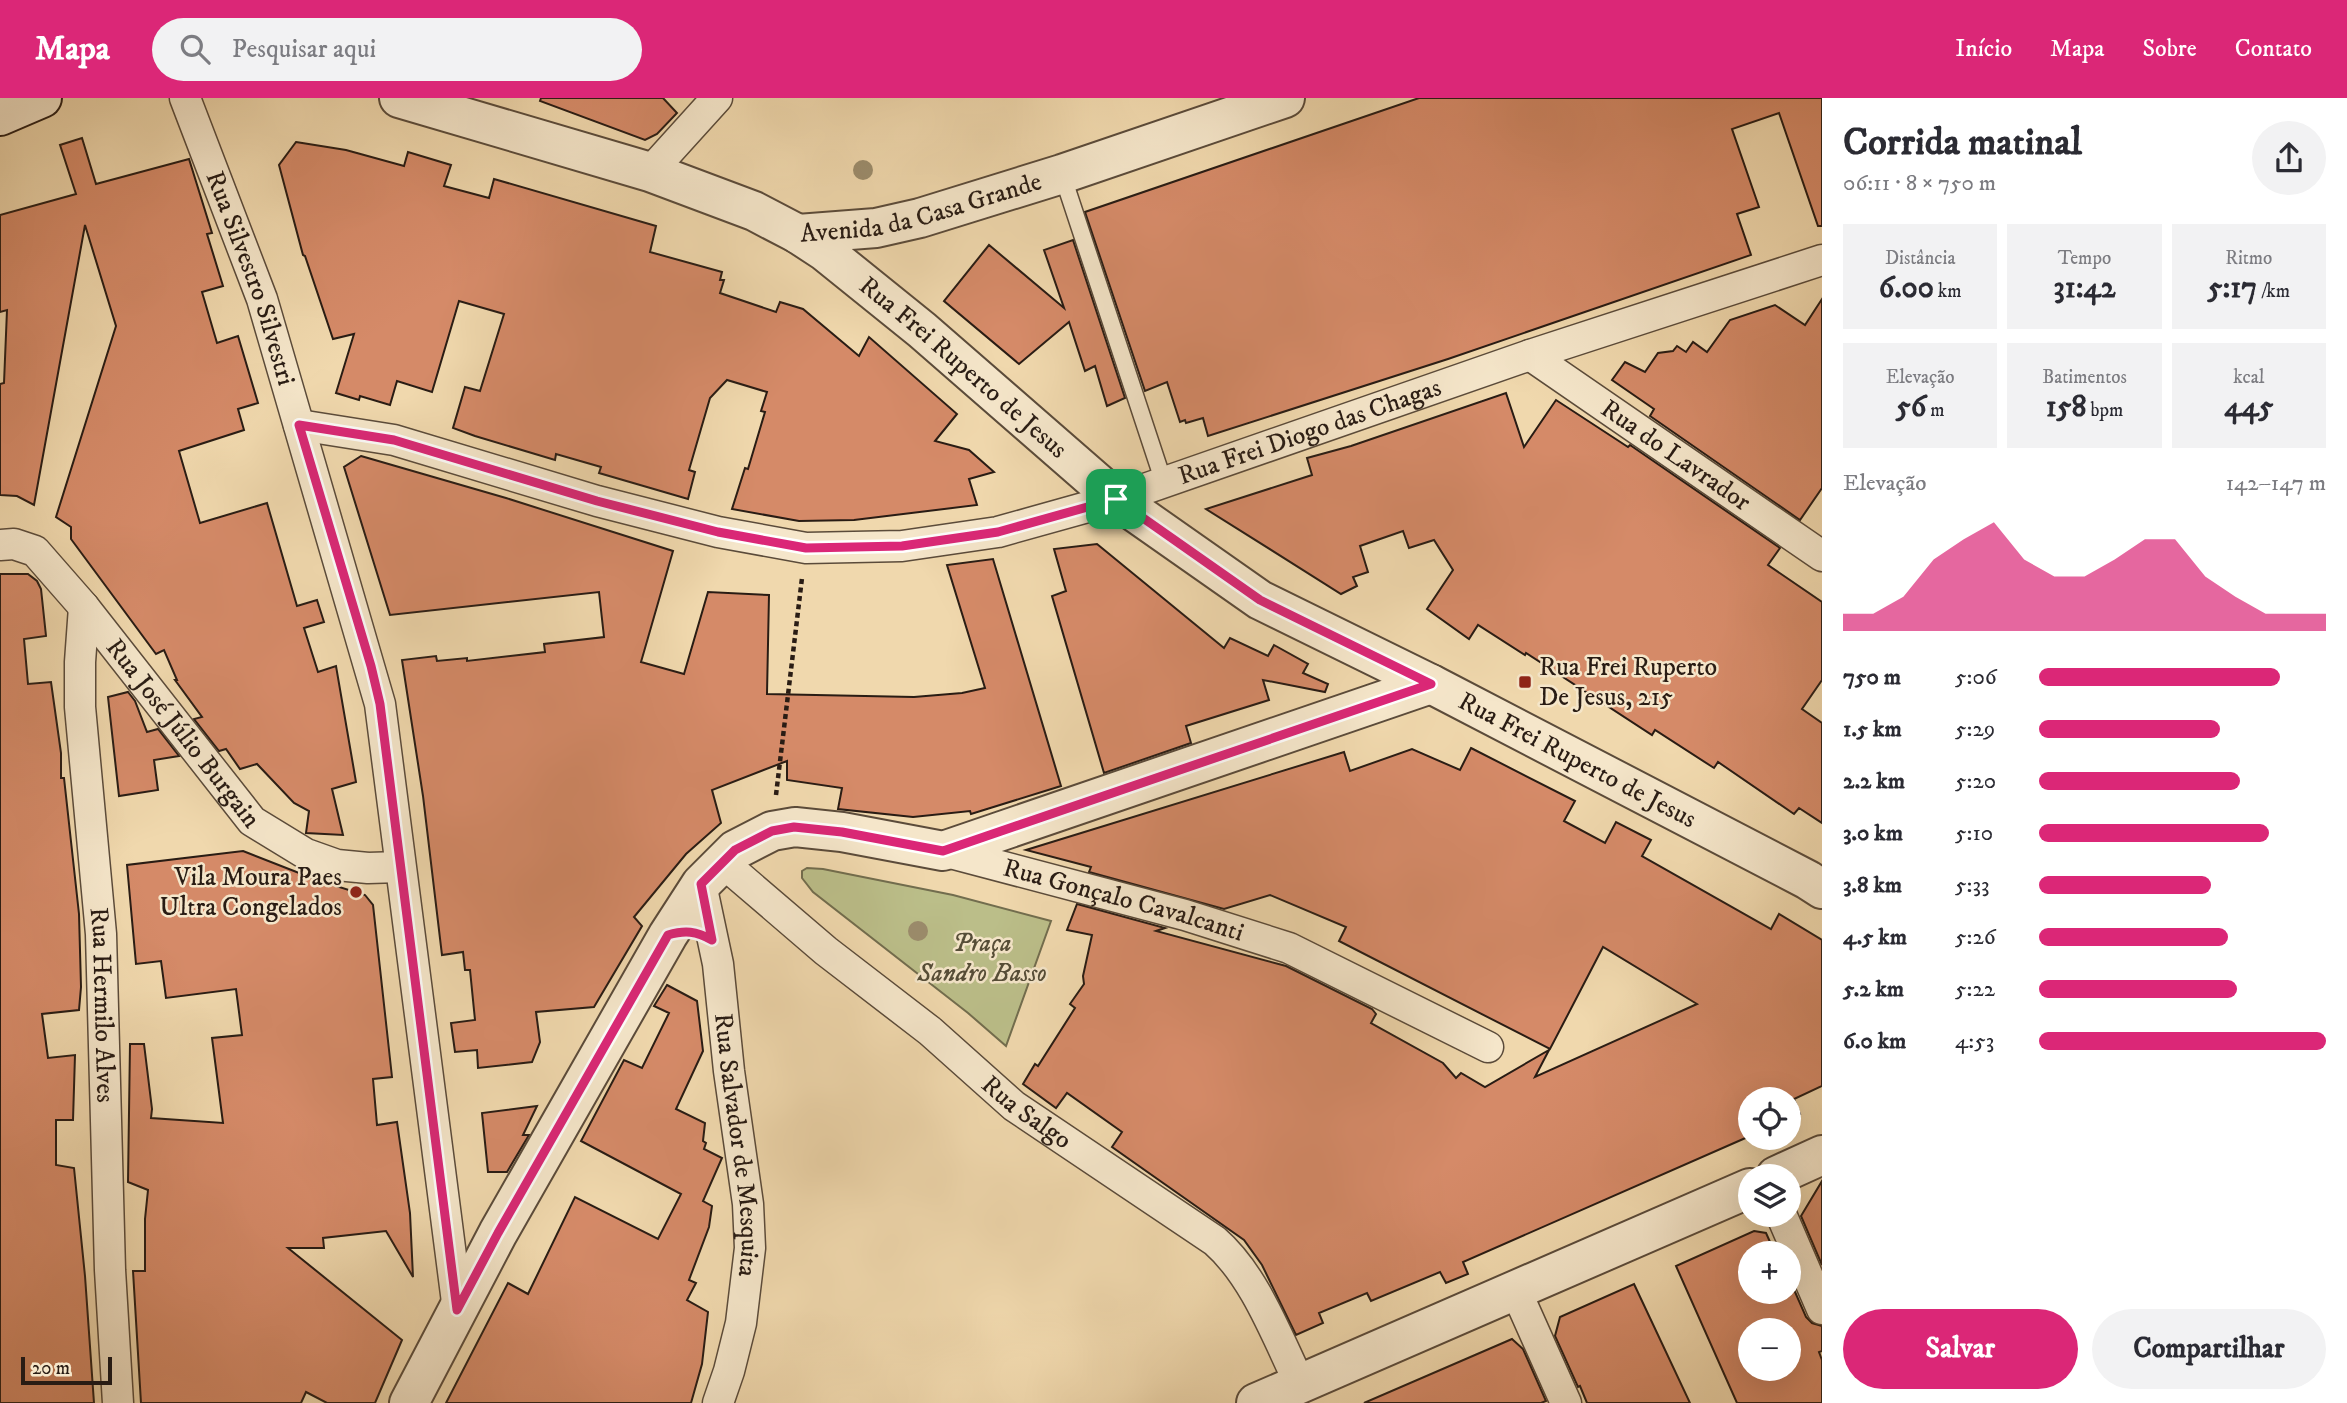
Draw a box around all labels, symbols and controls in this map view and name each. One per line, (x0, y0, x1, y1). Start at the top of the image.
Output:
search box (152, 18, 642, 81)
text: Mapa (35, 29, 110, 70)
icon: search (176, 30, 214, 68)
text: Pesquisar aqui (232, 33, 376, 66)
text: Início (1955, 34, 2012, 64)
text: Mapa (2050, 34, 2104, 64)
text: Sobre (2142, 34, 2197, 64)
text: Contato (2235, 34, 2312, 64)
text: Corrida matinal (1843, 119, 2082, 167)
button: share (2252, 121, 2326, 195)
street label: Avenida da Casa Grande (799, 165, 1046, 250)
street label: Rua Silvestro Silvestri (198, 166, 303, 389)
text: 06:11 · 8 × 750 m (1843, 169, 1996, 198)
text: Distância (1885, 247, 1955, 270)
text: Tempo (2058, 247, 2111, 270)
text: Ritmo (2225, 247, 2272, 270)
street label: Rua Frei Ruperto de Jesus (852, 269, 1074, 466)
text: 6.00 (1879, 270, 1934, 307)
text: 31:42 (2053, 270, 2116, 307)
text: 5:17 (2208, 270, 2257, 307)
text: km (1934, 280, 1962, 303)
text: /km (2257, 280, 2290, 303)
text: Elevação (1886, 366, 1955, 389)
text: Batimentos (2042, 366, 2127, 389)
text: kcal (2233, 366, 2264, 389)
street label: Rua Frei Diogo das Chagas (1174, 371, 1445, 493)
text: 56 (1896, 389, 1926, 426)
text: 158 (2046, 389, 2086, 426)
text: 445 (2224, 389, 2273, 426)
street label: Rua do Lavrador (1594, 392, 1757, 519)
text: m (1926, 399, 1945, 422)
text: bpm (2086, 399, 2123, 422)
pin (1086, 469, 1146, 529)
text: Elevação (1843, 469, 1926, 498)
text: 142–147 m (2226, 469, 2326, 498)
icon: arrive (1097, 480, 1135, 518)
street label: Rua José Júlio Burgain (98, 632, 268, 835)
place label: Rua Frei Ruperto De Jesus, 215 (1539, 651, 1717, 714)
text: 750 m (1843, 663, 1901, 692)
text: 5:06 (1955, 663, 1997, 692)
marker: Rua Frei Ruperto De Jesus, 215 (1517, 674, 1533, 690)
street label: Rua Frei Ruperto de Jesus (1453, 685, 1702, 836)
text: 1.5 km (1843, 715, 1902, 744)
text: 5:29 (1955, 715, 1995, 744)
text: 2.2 km (1843, 767, 1905, 796)
text: 5:20 (1955, 767, 1996, 796)
text: 3.0 km (1843, 819, 1903, 848)
text: 5:10 (1955, 819, 1993, 848)
street label: Rua Gonçalo Cavalcanti (1000, 851, 1248, 949)
place label: Vila Moura Paes Ultra Congelados (159, 861, 342, 924)
text: 3.8 km (1843, 871, 1902, 900)
text: 5:33 (1955, 871, 1990, 900)
marker: Vila Moura Paes Ultra Congelados (348, 884, 364, 900)
street label: Rua Hermilo Alves (82, 906, 122, 1103)
text: 4.5 km (1843, 923, 1907, 952)
text: 5:26 (1955, 923, 1996, 952)
park label: Praça Sandro Basso (916, 927, 1047, 990)
text: 5.2 km (1843, 975, 1904, 1004)
text: 5:22 (1955, 975, 1995, 1004)
street label: Rua Salvador de Mesquita (707, 1011, 767, 1279)
text: 6.0 km (1843, 1027, 1906, 1056)
text: 4:53 (1955, 1027, 1994, 1056)
street label: Rua Salgo (974, 1068, 1078, 1157)
map controls (1738, 1087, 1801, 1381)
button: locate (1738, 1087, 1801, 1150)
button: layers (1738, 1164, 1801, 1227)
button: + (1738, 1241, 1801, 1304)
button: Salvar (1843, 1309, 2078, 1389)
button: Compartilhar (2092, 1309, 2326, 1389)
button: − (1738, 1318, 1801, 1381)
scale bar (21, 1354, 112, 1386)
text: 20 m (32, 1357, 70, 1380)

